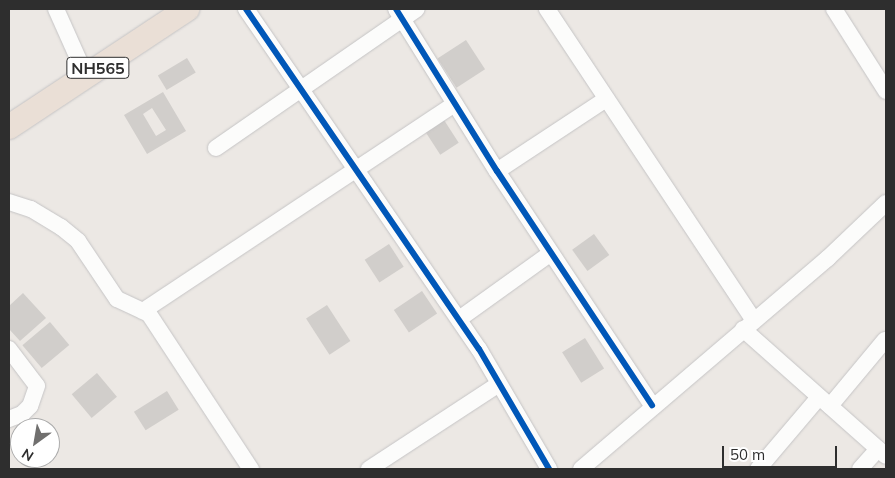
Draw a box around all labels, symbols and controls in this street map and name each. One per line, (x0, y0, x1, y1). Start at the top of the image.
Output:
road number: NH565 (66, 54, 130, 82)
north arrow (10, 418, 60, 468)
scale bar (725, 436, 840, 468)
text: N (18, 444, 37, 465)
text: 50 m (730, 445, 765, 464)

